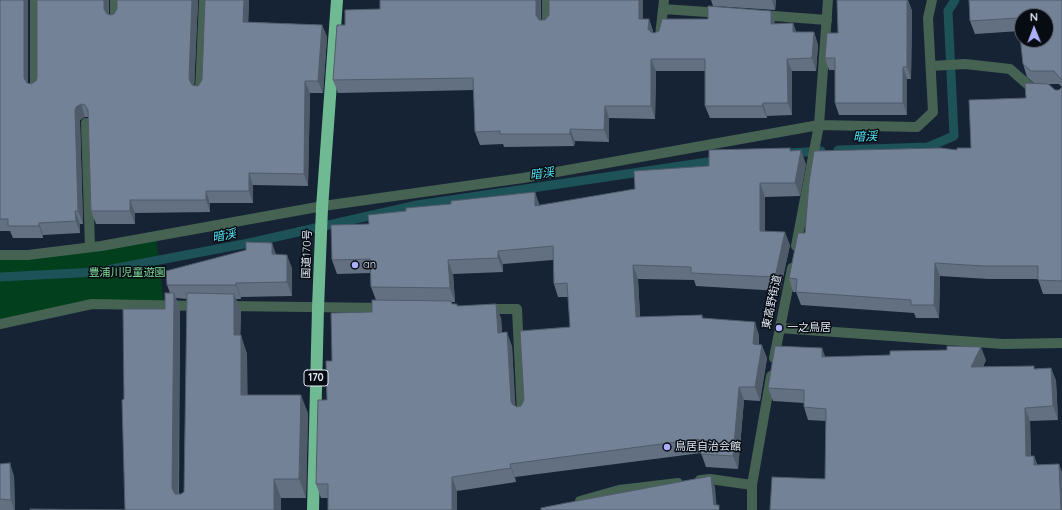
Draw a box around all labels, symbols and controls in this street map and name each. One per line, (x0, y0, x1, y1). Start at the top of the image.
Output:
north arrow (1014, 8, 1054, 48)
text: N (1030, 10, 1038, 24)
water label: 暗渓 (853, 129, 877, 145)
water label: 暗渓 (529, 165, 555, 183)
water label: 暗渓 (211, 227, 237, 245)
street label: 国道170号 (300, 229, 314, 279)
place label: an (363, 258, 376, 272)
marker: an (350, 260, 360, 270)
park label: 豊浦川児童遊園 (89, 266, 165, 280)
street label: 東高野街道 (760, 274, 784, 330)
place label: 一之鳥居 (787, 321, 831, 335)
marker: 一之鳥居 (774, 323, 784, 333)
road number: 170 (304, 370, 328, 386)
place label: 鳥居自治会館 (675, 440, 741, 454)
marker: 鳥居自治会館 (662, 442, 672, 452)

